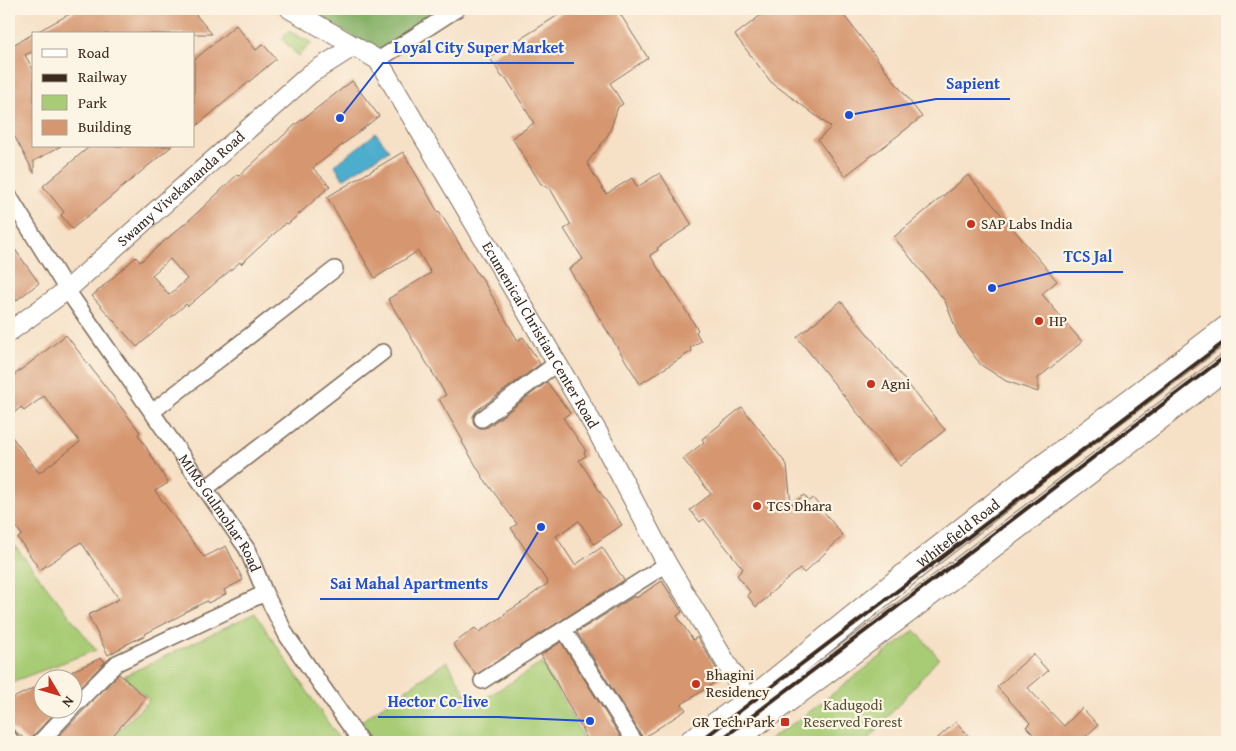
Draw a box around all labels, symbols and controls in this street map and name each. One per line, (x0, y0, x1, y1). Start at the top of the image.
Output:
legend (32, 32, 195, 148)
callout: Loyal City Super Market (383, 32, 574, 63)
text: Loyal City Super Market (394, 35, 564, 59)
text: Road (78, 42, 109, 63)
text: Railway (78, 66, 128, 87)
callout: Sapient (936, 68, 1010, 99)
text: Sapient (946, 71, 1000, 95)
text: Park (78, 92, 107, 113)
text: Building (78, 116, 132, 137)
street label: Swamy Vivekananda Road (112, 126, 249, 251)
place label: SAP Labs India (981, 213, 1073, 234)
marker: SAP Labs India (965, 218, 977, 230)
street label: Ecumenical Christian Center Road (477, 237, 604, 432)
callout: TCS Jal (1054, 241, 1123, 272)
text: TCS Jal (1063, 244, 1113, 268)
place label: HP (1049, 310, 1067, 331)
marker: HP (1033, 315, 1045, 327)
place label: Agni (881, 373, 910, 394)
marker: Agni (865, 378, 877, 390)
street label: MIMS Gulmohar Road (174, 449, 266, 575)
street label: Whitefield Road (912, 494, 1004, 572)
place label: TCS Dhara (767, 495, 832, 516)
marker: TCS Dhara (751, 500, 763, 512)
callout: Sai Mahal Apartments (320, 568, 498, 599)
text: Sai Mahal Apartments (330, 571, 488, 595)
place label: Bhagini Residency (706, 664, 770, 702)
north arrow (32, 668, 82, 718)
marker: Bhagini Residency (690, 678, 702, 690)
callout: Hector Co-live (378, 686, 499, 717)
text: Hector Co-live (388, 689, 489, 713)
text: N (57, 692, 79, 712)
park label: Kadugodi Reserved Forest (804, 694, 903, 732)
place label: GR Tech Park (692, 711, 775, 732)
marker: GR Tech Park (779, 716, 791, 728)

